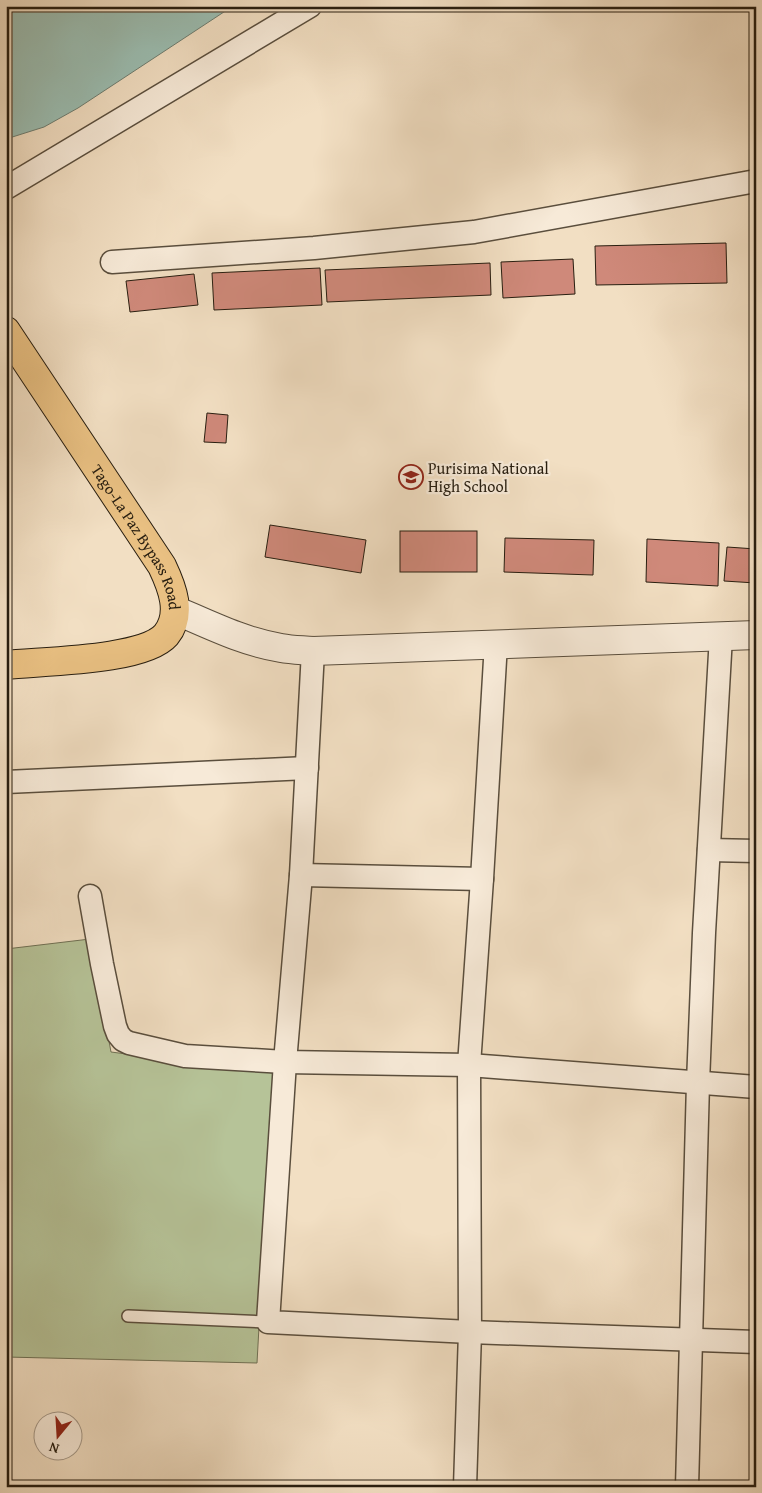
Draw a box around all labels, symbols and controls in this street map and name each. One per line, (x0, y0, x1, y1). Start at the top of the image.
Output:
place label: Purisima National High School (428, 456, 549, 498)
street label: Tago-La Paz Bypass Road (86, 459, 187, 611)
school or university icon: Purisima National High School (398, 464, 424, 490)
north arrow (32, 1410, 82, 1460)
text: N (46, 1437, 62, 1459)

